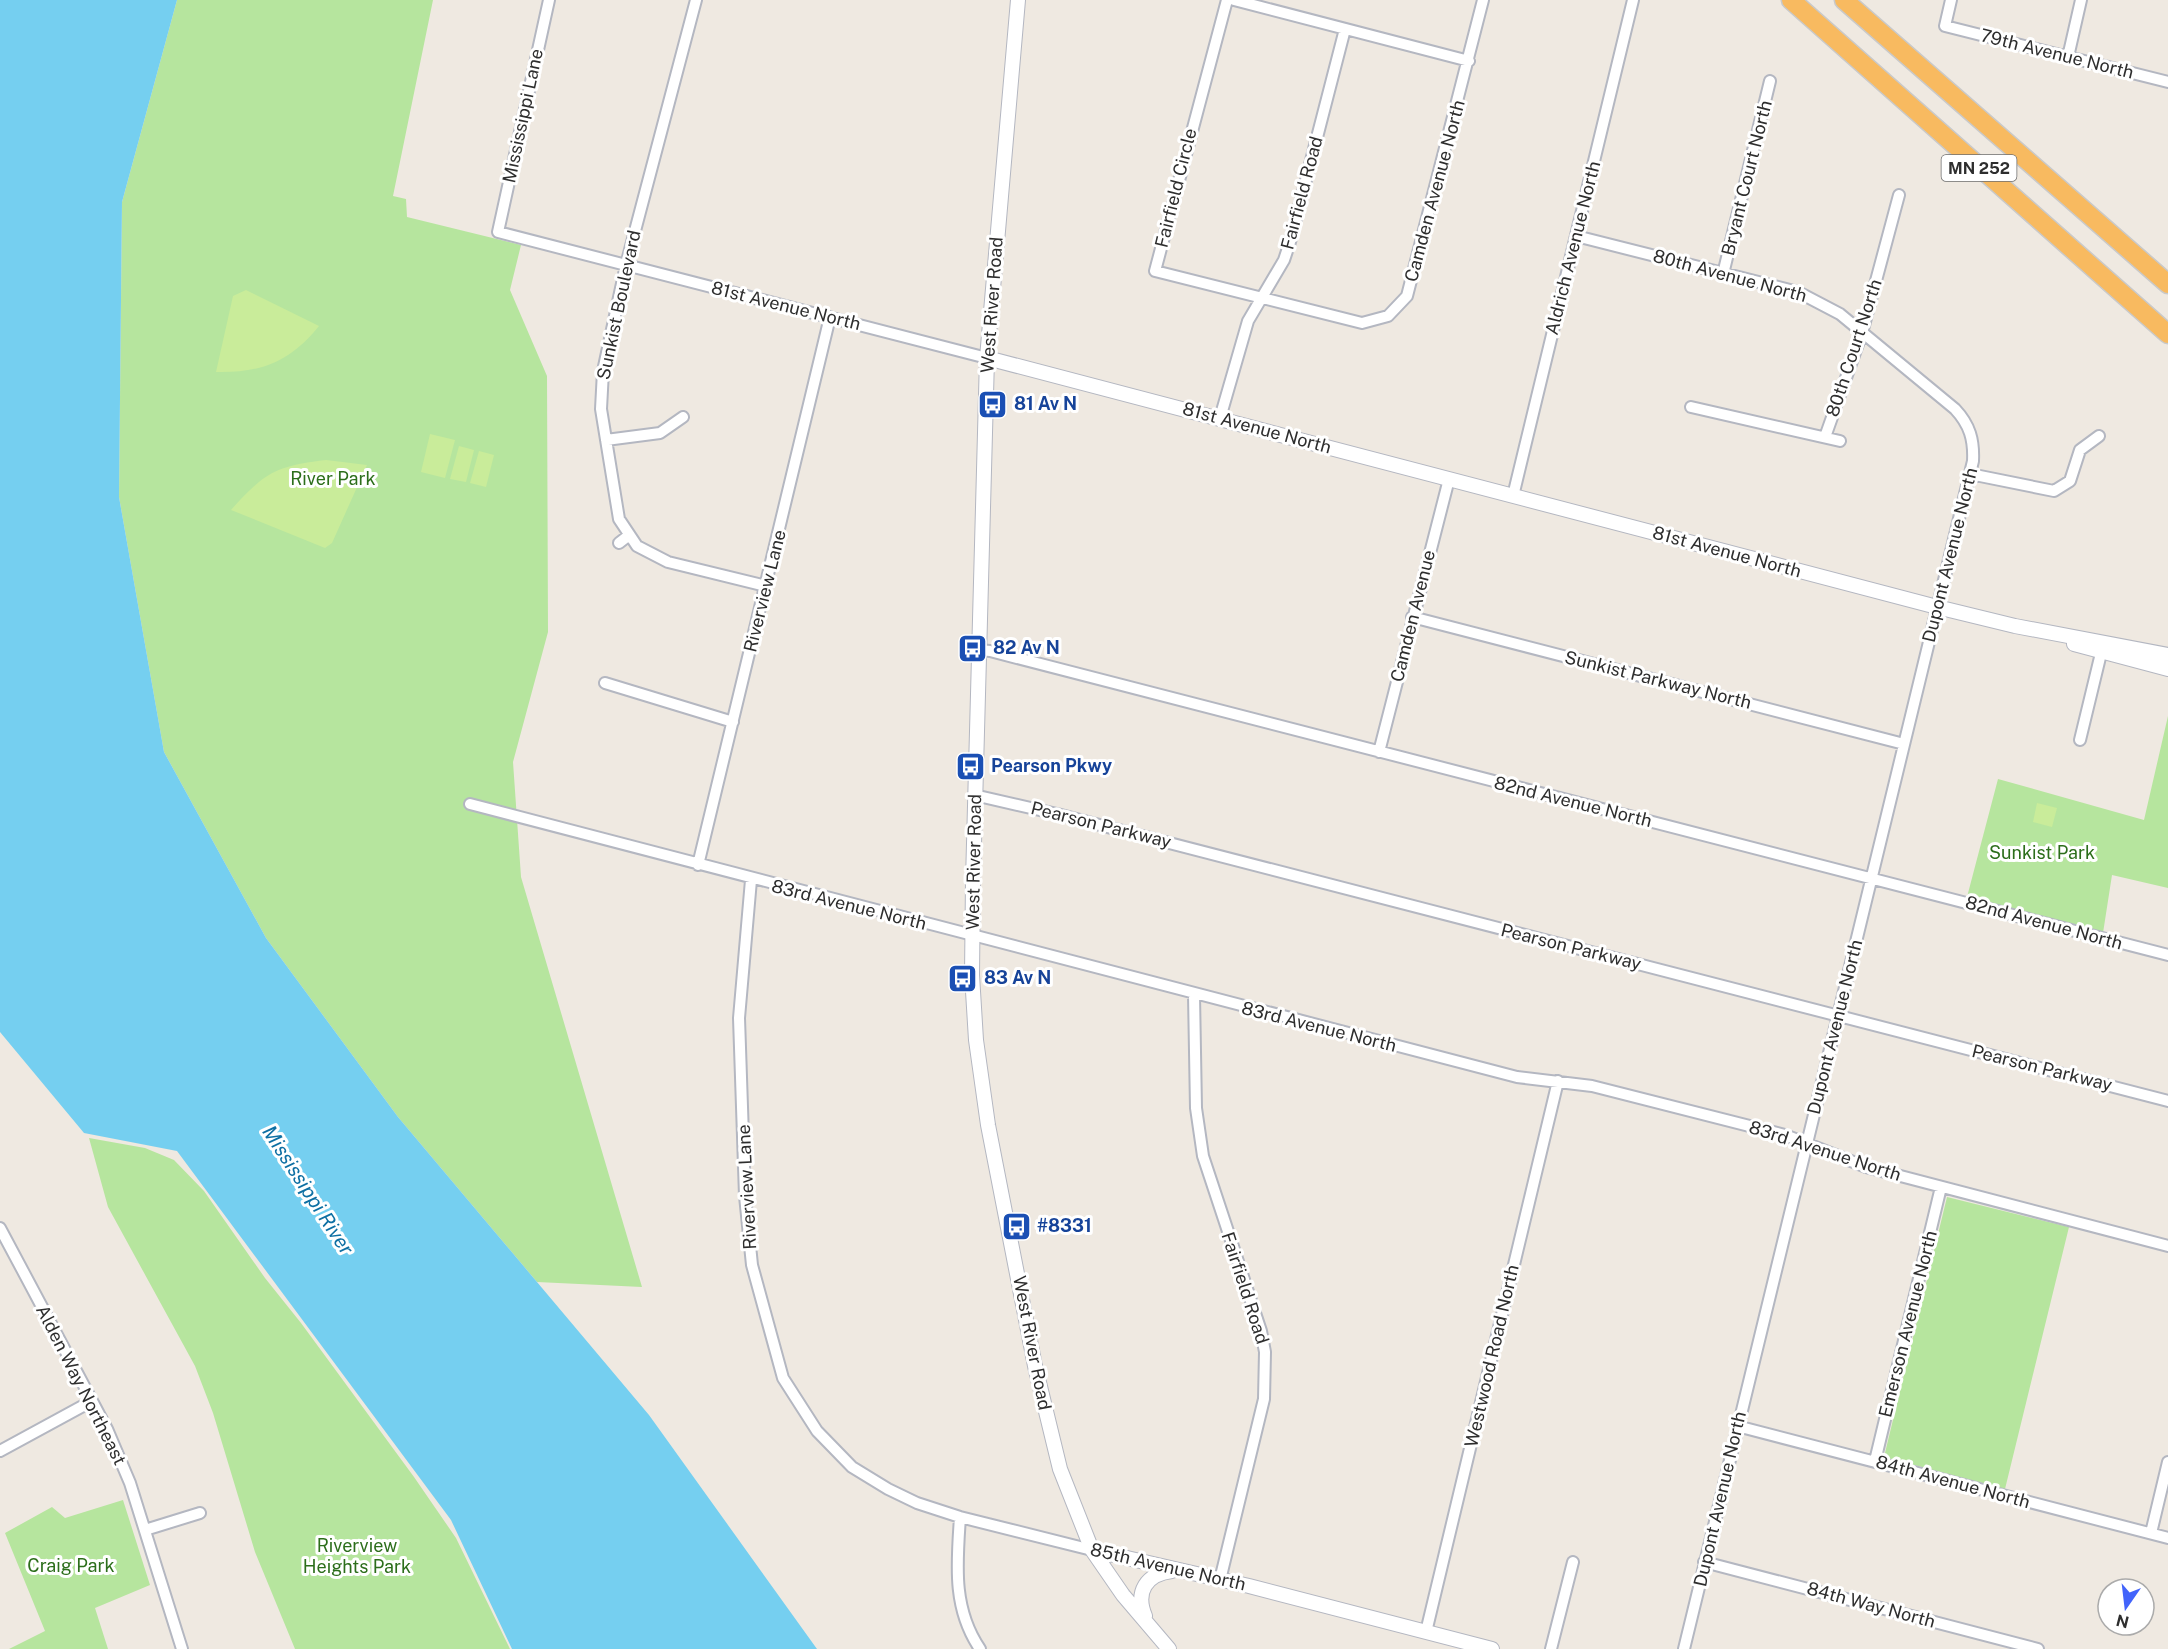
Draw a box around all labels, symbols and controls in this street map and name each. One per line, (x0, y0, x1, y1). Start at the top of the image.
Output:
street label: 79th Avenue North (1978, 24, 2136, 83)
street label: Mississippi Lane (498, 47, 547, 185)
street label: Camden Avenue North (1400, 98, 1469, 284)
street label: Bryant Court North (1717, 98, 1776, 258)
street label: Fairfield Circle (1151, 126, 1201, 250)
street label: Fairfield Road (1276, 134, 1327, 252)
road number: MN 252 (1942, 155, 2016, 181)
street label: Aldrich Avenue North (1541, 159, 1604, 337)
street label: Sunkist Boulevard (592, 228, 645, 382)
street label: West River Road (976, 236, 1007, 374)
street label: 80th Avenue North (1651, 245, 1809, 306)
street label: 80th Court North (1821, 276, 1886, 419)
street label: 81st Avenue North (709, 277, 863, 334)
bus stop icon: 81 Av N (977, 388, 1009, 420)
place label: 81 Av N (1014, 393, 1077, 414)
street label: 81st Avenue North (1180, 398, 1334, 457)
street label: Dupont Avenue North (1918, 465, 1981, 644)
park label: River Park (290, 468, 376, 489)
street label: 81st Avenue North (1650, 522, 1804, 581)
street label: Riverview Lane (739, 527, 790, 654)
street label: Camden Avenue (1386, 548, 1439, 684)
bus stop icon: 82 Av N (956, 632, 988, 664)
place label: 82 Av N (993, 637, 1060, 658)
street label: Sunkist Parkway North (1563, 646, 1754, 713)
bus stop icon: Pearson Pkwy (954, 750, 986, 782)
place label: Pearson Pkwy (991, 755, 1112, 776)
street label: 82nd Avenue North (1492, 772, 1654, 831)
street label: West River Road (962, 794, 985, 930)
street label: Pearson Parkway (1029, 797, 1174, 852)
park label: Sunkist Park (1989, 842, 2095, 863)
street label: 83rd Avenue North (770, 875, 929, 934)
street label: 82nd Avenue North (1963, 891, 2125, 954)
street label: Pearson Parkway (1499, 919, 1644, 974)
street label: Dupont Avenue North (1803, 937, 1866, 1116)
bus stop icon: 83 Av N (947, 962, 979, 994)
place label: 83 Av N (984, 967, 1051, 988)
street label: 83rd Avenue North (1240, 997, 1399, 1056)
street label: Pearson Parkway (1970, 1040, 2115, 1095)
street label: 83rd Avenue North (1746, 1116, 1904, 1185)
water label: Mississippi River (257, 1121, 359, 1259)
street label: Riverview Lane (733, 1124, 760, 1250)
bus stop icon: #8331 (1000, 1210, 1032, 1242)
place label: #8331 (1037, 1215, 1092, 1236)
street label: Emerson Avenue North (1874, 1228, 1941, 1419)
street label: Fairfield Road (1218, 1229, 1273, 1346)
street label: Westwood Road North (1460, 1263, 1523, 1449)
street label: West River Road (1009, 1274, 1056, 1412)
street label: Alden Way Northeast (32, 1301, 131, 1468)
street label: Dupont Avenue North (1689, 1409, 1750, 1589)
street label: 84th Avenue North (1874, 1451, 2032, 1512)
park label: Riverview Heights Park (303, 1535, 411, 1577)
street label: 85th Avenue North (1088, 1538, 1248, 1595)
park label: Craig Park (27, 1555, 115, 1576)
street label: 84th Way North (1805, 1577, 1938, 1632)
north arrow (2096, 1577, 2156, 1637)
text: N (2114, 1610, 2131, 1632)

